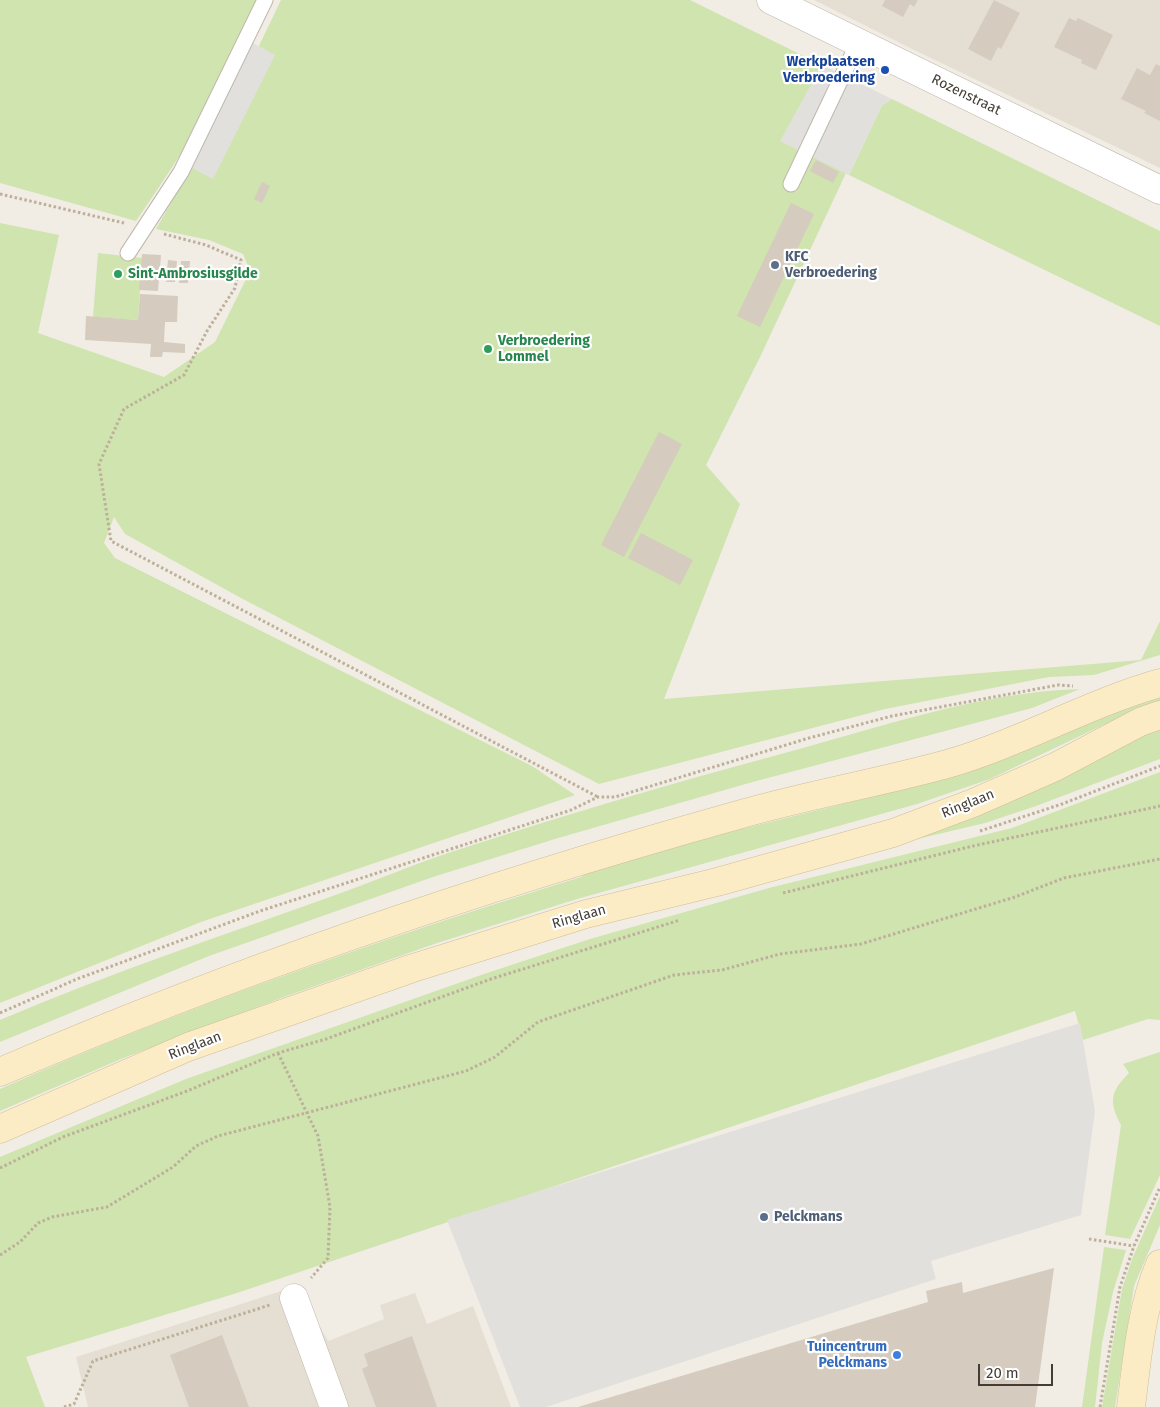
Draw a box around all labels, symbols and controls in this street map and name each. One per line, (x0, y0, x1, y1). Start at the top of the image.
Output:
place label: Werkplaatsen Verbroedering (783, 54, 875, 86)
marker: Werkplaatsen Verbroedering (879, 64, 891, 76)
street label: Rozenstraat (929, 71, 1003, 119)
place label: KFC Verbroedering (785, 249, 877, 282)
marker: KFC Verbroedering (769, 259, 781, 271)
place label: Sint-Ambrosiusgilde (128, 266, 258, 282)
marker: Sint-Ambrosiusgilde (112, 268, 124, 280)
place label: Verbroedering Lommel (498, 333, 590, 366)
marker: Verbroedering Lommel (482, 343, 494, 355)
street label: Ringlaan (939, 786, 997, 822)
street label: Ringlaan (550, 901, 608, 933)
street label: Ringlaan (166, 1028, 224, 1064)
place label: Pelckmans (774, 1209, 843, 1225)
marker: Pelckmans (758, 1211, 770, 1223)
place label: Tuincentrum Pelckmans (807, 1339, 887, 1371)
marker: Tuincentrum Pelckmans (891, 1349, 903, 1361)
scale bar (980, 1354, 1055, 1386)
text: 20 m (986, 1364, 1019, 1382)

